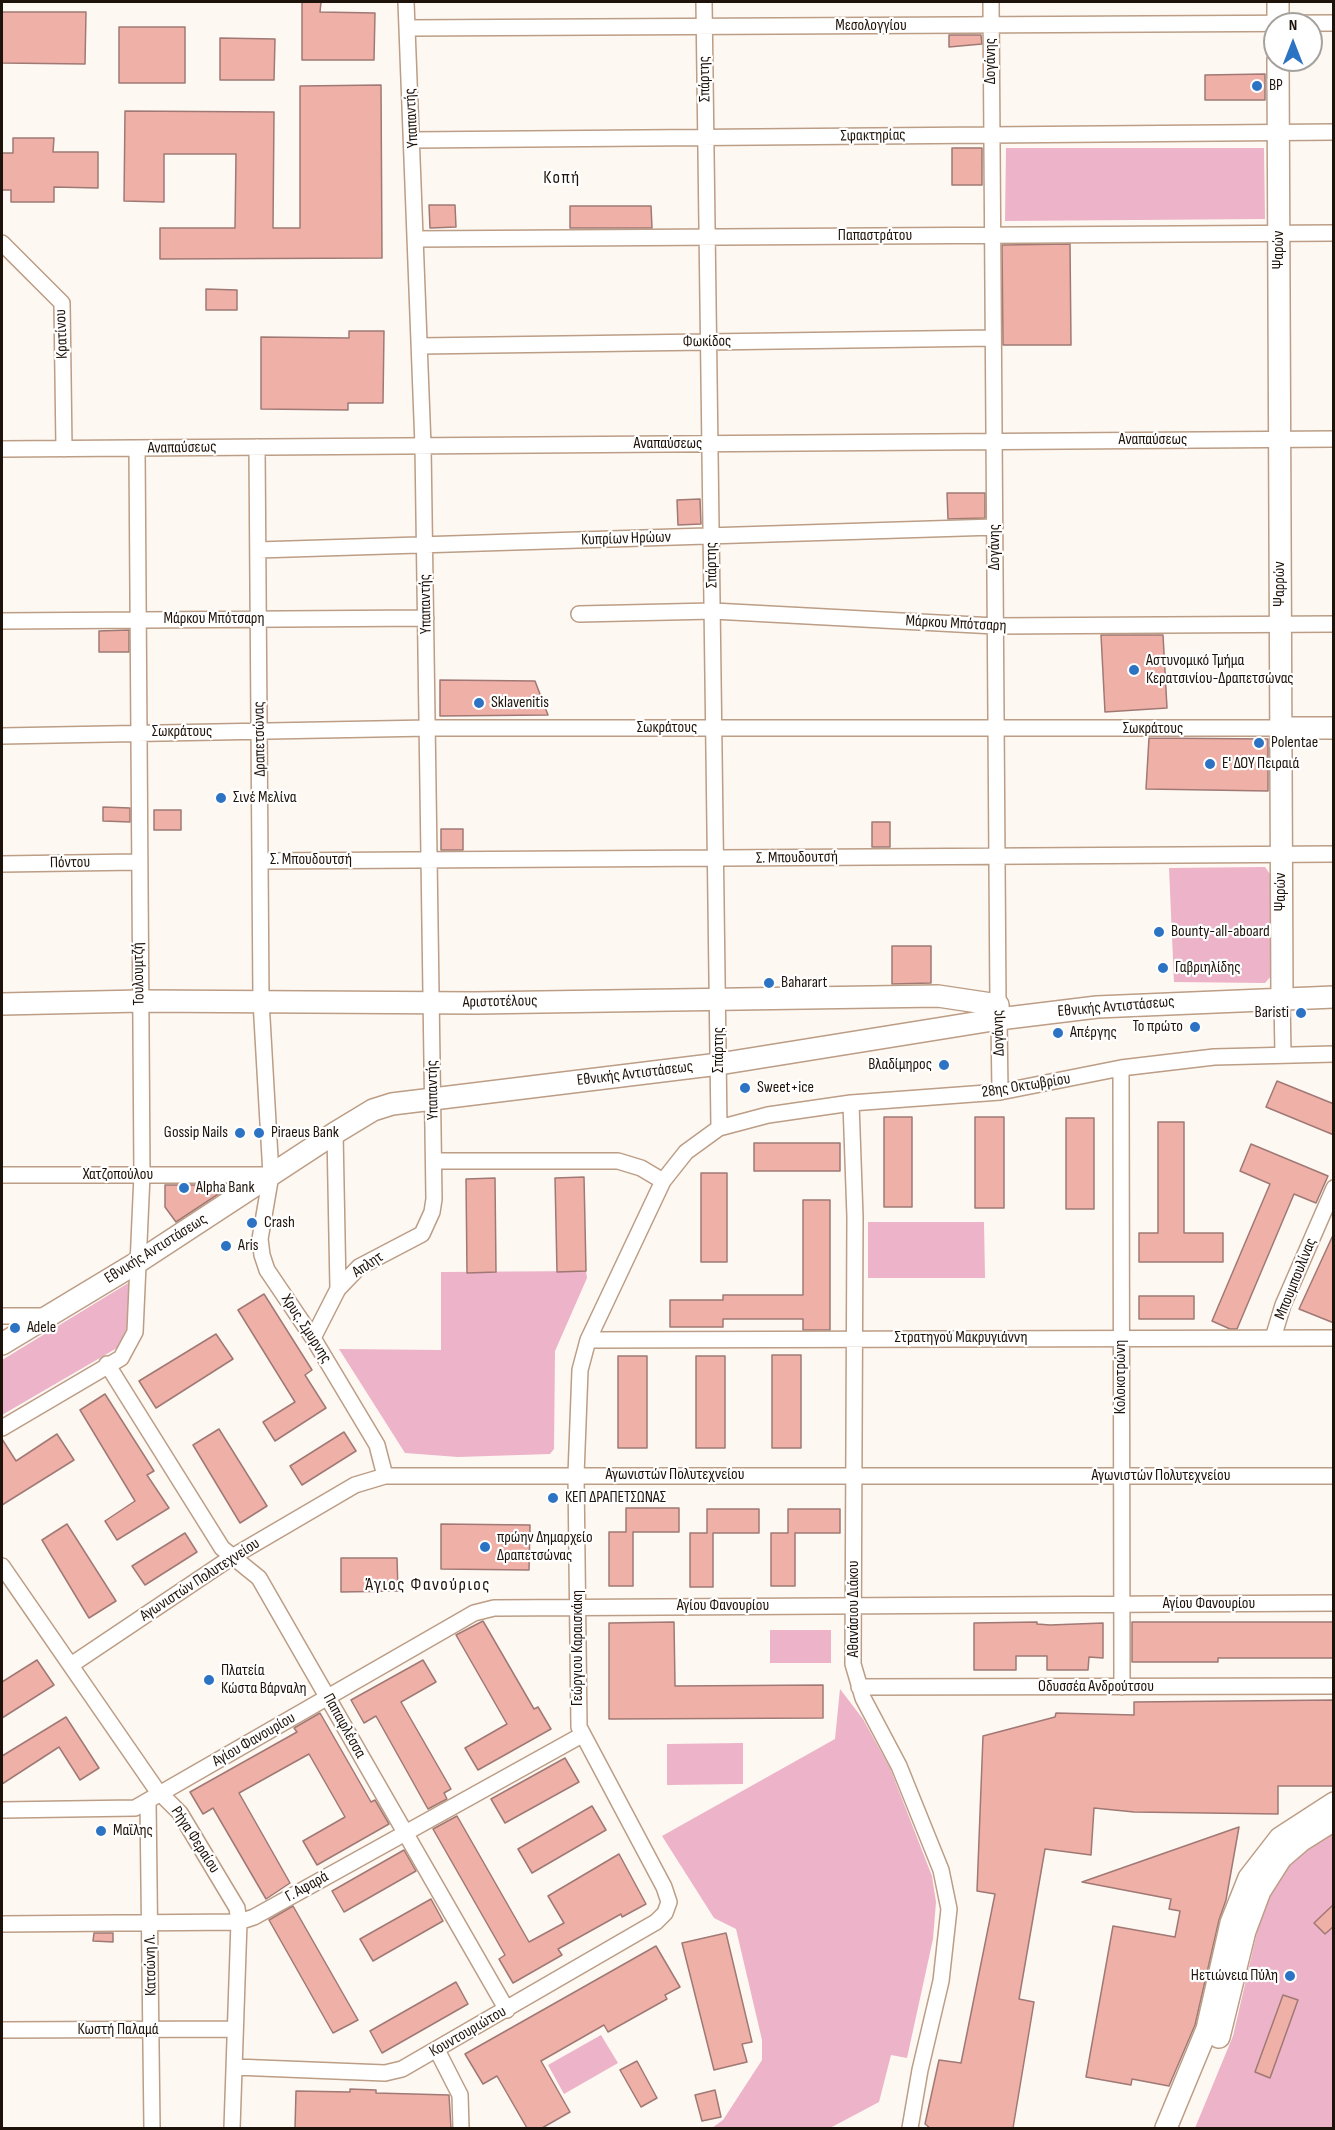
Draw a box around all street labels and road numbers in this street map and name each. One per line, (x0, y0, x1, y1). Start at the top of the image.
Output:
street label: Μεσολογγίου (835, 16, 907, 36)
street label: Δογάνης (981, 38, 1001, 84)
street label: Σπάρτης (695, 56, 715, 102)
street label: Υπαπαντής (401, 88, 423, 148)
street label: Σφακτηρίας (840, 126, 906, 146)
street label: Παπαστράτου (838, 226, 912, 246)
street label: Ψαρών (1269, 231, 1289, 269)
street label: Κρατίνου (52, 309, 72, 359)
street label: Φωκίδος (683, 332, 731, 352)
street label: Αναπαύσεως (1119, 430, 1187, 450)
street label: Αναπαύσεως (634, 434, 702, 454)
street label: Αναπαύσεως (147, 438, 217, 458)
street label: Δογάνης (985, 524, 1005, 570)
street label: Κυπρίων Ηρώων (581, 528, 671, 550)
street label: Σπάρτης (702, 542, 722, 588)
street label: Ψαρρών (1270, 561, 1290, 607)
street label: Υπαπαντής (416, 574, 436, 634)
street label: Μάρκου Μπότσαρη (163, 609, 265, 629)
street label: Μάρκου Μπότσαρη (905, 612, 1007, 636)
street label: Δραπετσώνας (250, 701, 270, 777)
street label: Σωκράτους (637, 718, 697, 738)
street label: Σωκράτους (1123, 719, 1183, 739)
street label: Σωκράτους (152, 722, 212, 742)
street label: Σ. Μπουδουτσή (756, 848, 838, 868)
street label: Σ. Μπουδουτσή (270, 850, 352, 870)
street label: Πόντου (50, 853, 90, 873)
street label: Ψαρών (1271, 873, 1291, 911)
street label: Τουλουμτζή (129, 942, 149, 1006)
street label: Αριστοτέλους (462, 992, 538, 1012)
street label: Εθνικής Αντιστάσεως (1057, 992, 1175, 1022)
street label: Δογάνης (989, 1010, 1009, 1056)
street label: Σπάρτης (709, 1027, 729, 1073)
street label: Εθνικής Αντιστάσεως (576, 1057, 694, 1091)
street label: Υπαπαντής (423, 1060, 443, 1120)
street label: 28ης Οκτωβρίου (980, 1070, 1072, 1102)
street label: Χατζοπούλου (83, 1165, 153, 1185)
street label: Εθνικής Αντιστάσεως (101, 1210, 211, 1288)
street label: Μπουμπουλίνας (1271, 1235, 1321, 1323)
street label: Απλητ (349, 1248, 387, 1282)
street label: Χρυς. Σμυρνης (277, 1291, 335, 1367)
street label: Στρατηγού Μακρυγιάννη (895, 1328, 1027, 1348)
street label: Κολοκοτρώνη (1111, 1340, 1131, 1414)
street label: Αγωνιστών Πολυτεχνείου (605, 1465, 745, 1485)
street label: Αγωνιστών Πολυτεχνείου (1091, 1466, 1231, 1486)
street label: Αγωνιστών Πολυτεχνείου (136, 1534, 264, 1626)
street label: Αθανάσιου Διάκου (844, 1561, 864, 1657)
street label: Γεώργιου Καραισκάκη (568, 1590, 588, 1706)
street label: Αγίου Φανουρίου (1163, 1594, 1255, 1614)
street label: Αγίου Φανουρίου (677, 1596, 769, 1616)
street label: Οδυσσέα Ανδρούτσου (1038, 1677, 1154, 1697)
street label: Παπαφλέσσα (318, 1690, 370, 1762)
street label: Αγίου Φανουρίου (209, 1709, 299, 1771)
street label: Ρήγα Φεραίου (166, 1803, 224, 1877)
street label: Γ. Αφαρά (282, 1867, 332, 1907)
street label: Κατσώνη Λ. (141, 1934, 161, 1996)
street label: Κουντουριώτου (426, 2002, 510, 2062)
street label: Κωστή Παλαμά (77, 2020, 159, 2040)

